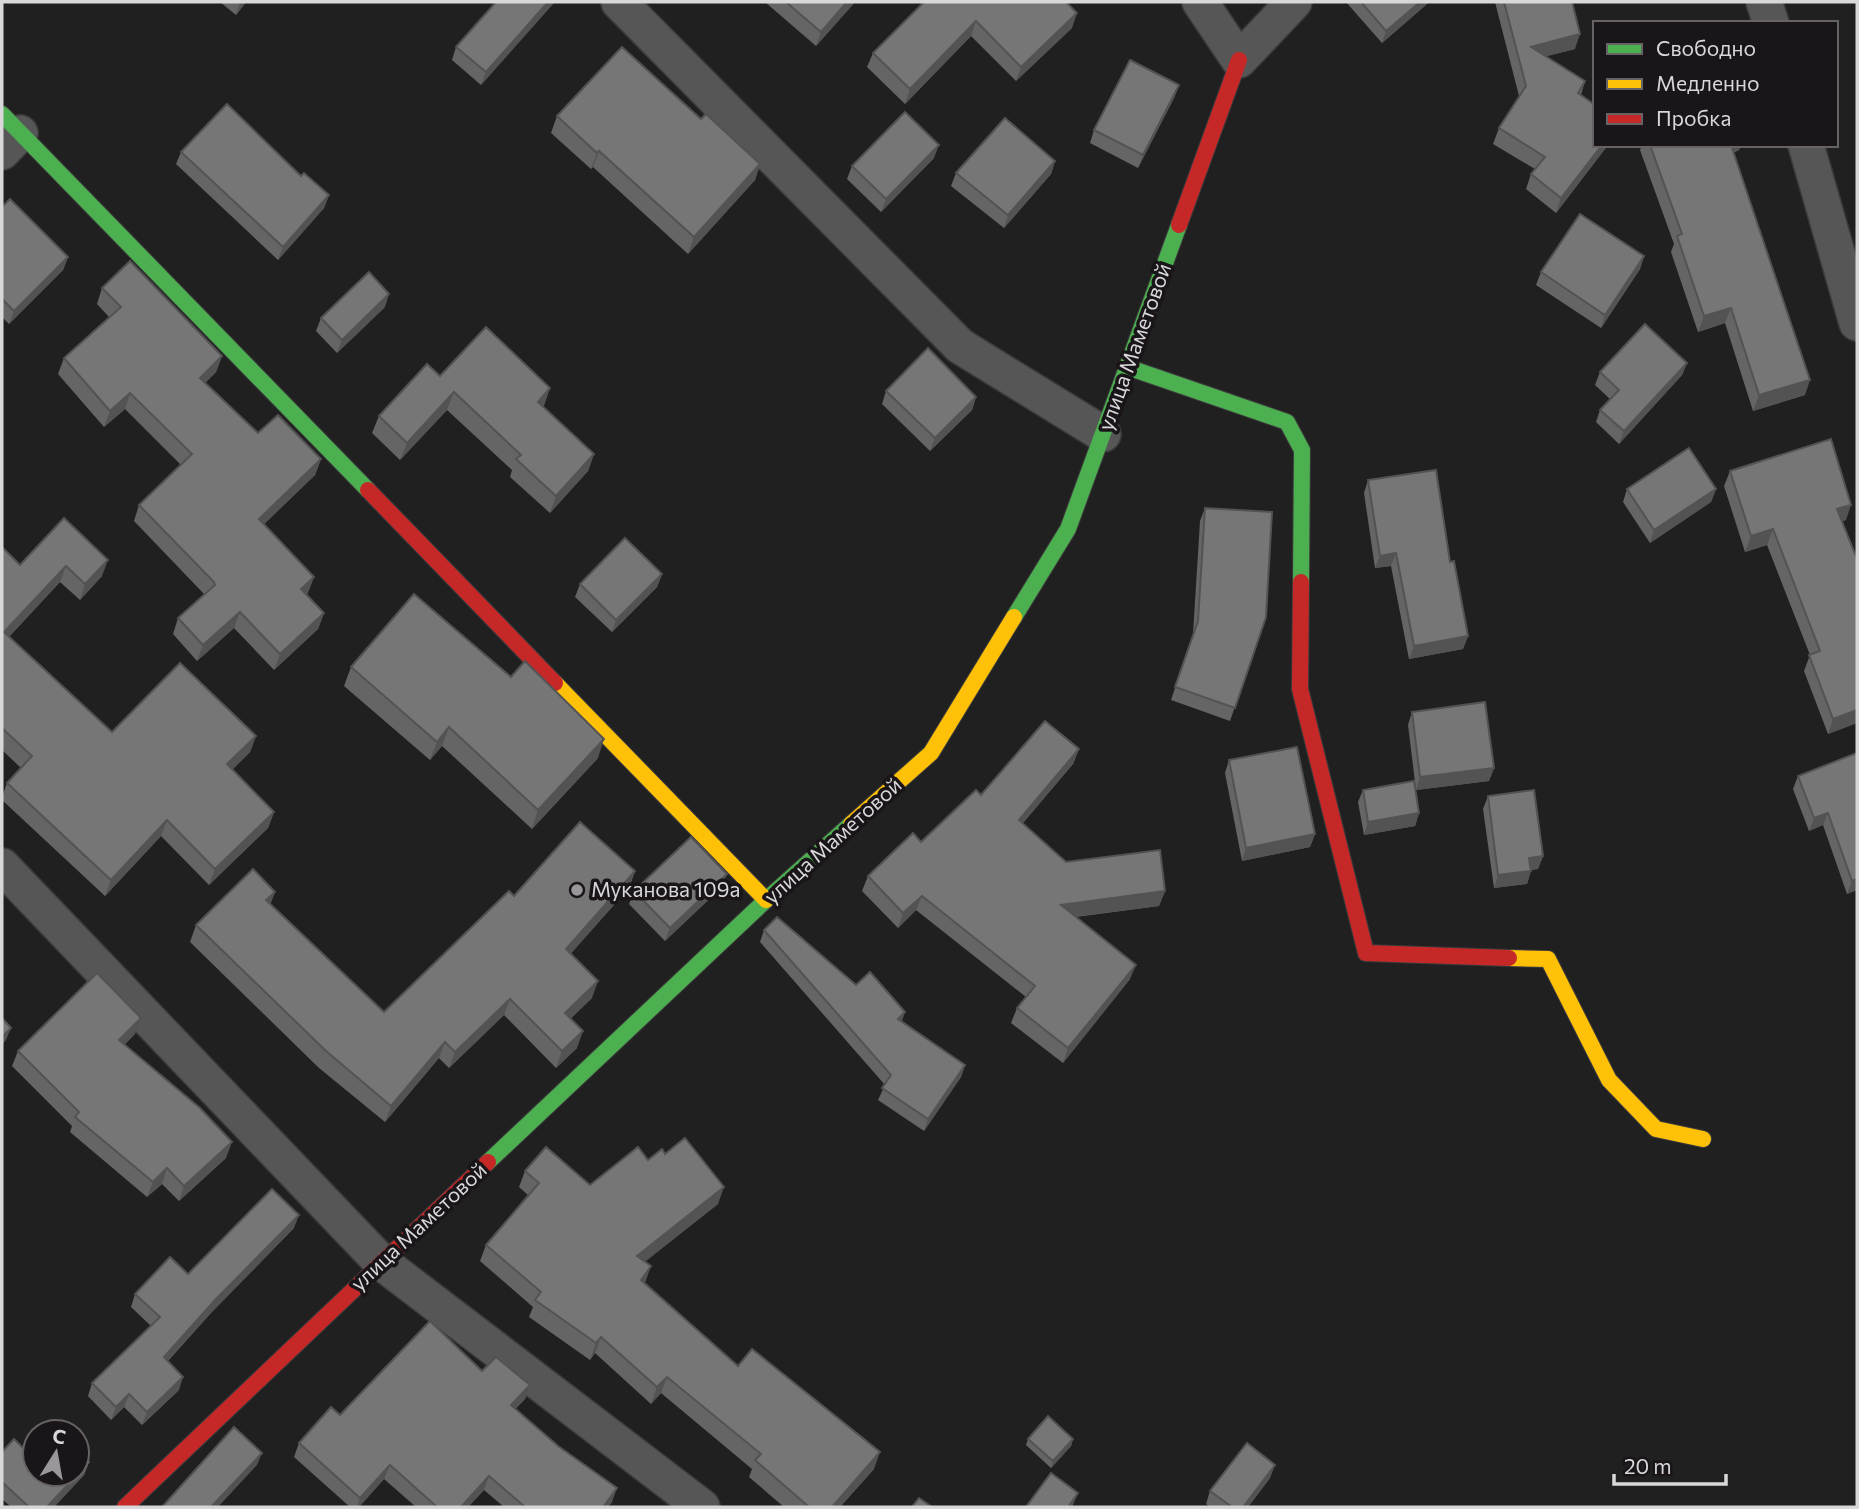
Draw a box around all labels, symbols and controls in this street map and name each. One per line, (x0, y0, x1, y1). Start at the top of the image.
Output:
legend (1593, 21, 1838, 147)
text: Свободно (1656, 35, 1756, 60)
text: Медленно (1656, 70, 1760, 95)
text: Пробка (1656, 105, 1731, 130)
street label: улица Маметовой (1092, 259, 1175, 434)
street label: улица Маметовой (758, 772, 906, 908)
place label: Муканова 109а (591, 876, 740, 901)
marker: Муканова 109а (569, 882, 585, 898)
street label: улица Маметовой (345, 1157, 491, 1295)
north arrow (21, 1418, 91, 1488)
text: С (51, 1423, 68, 1448)
scale bar (1614, 1442, 1726, 1486)
text: 20 m (1624, 1453, 1672, 1478)

